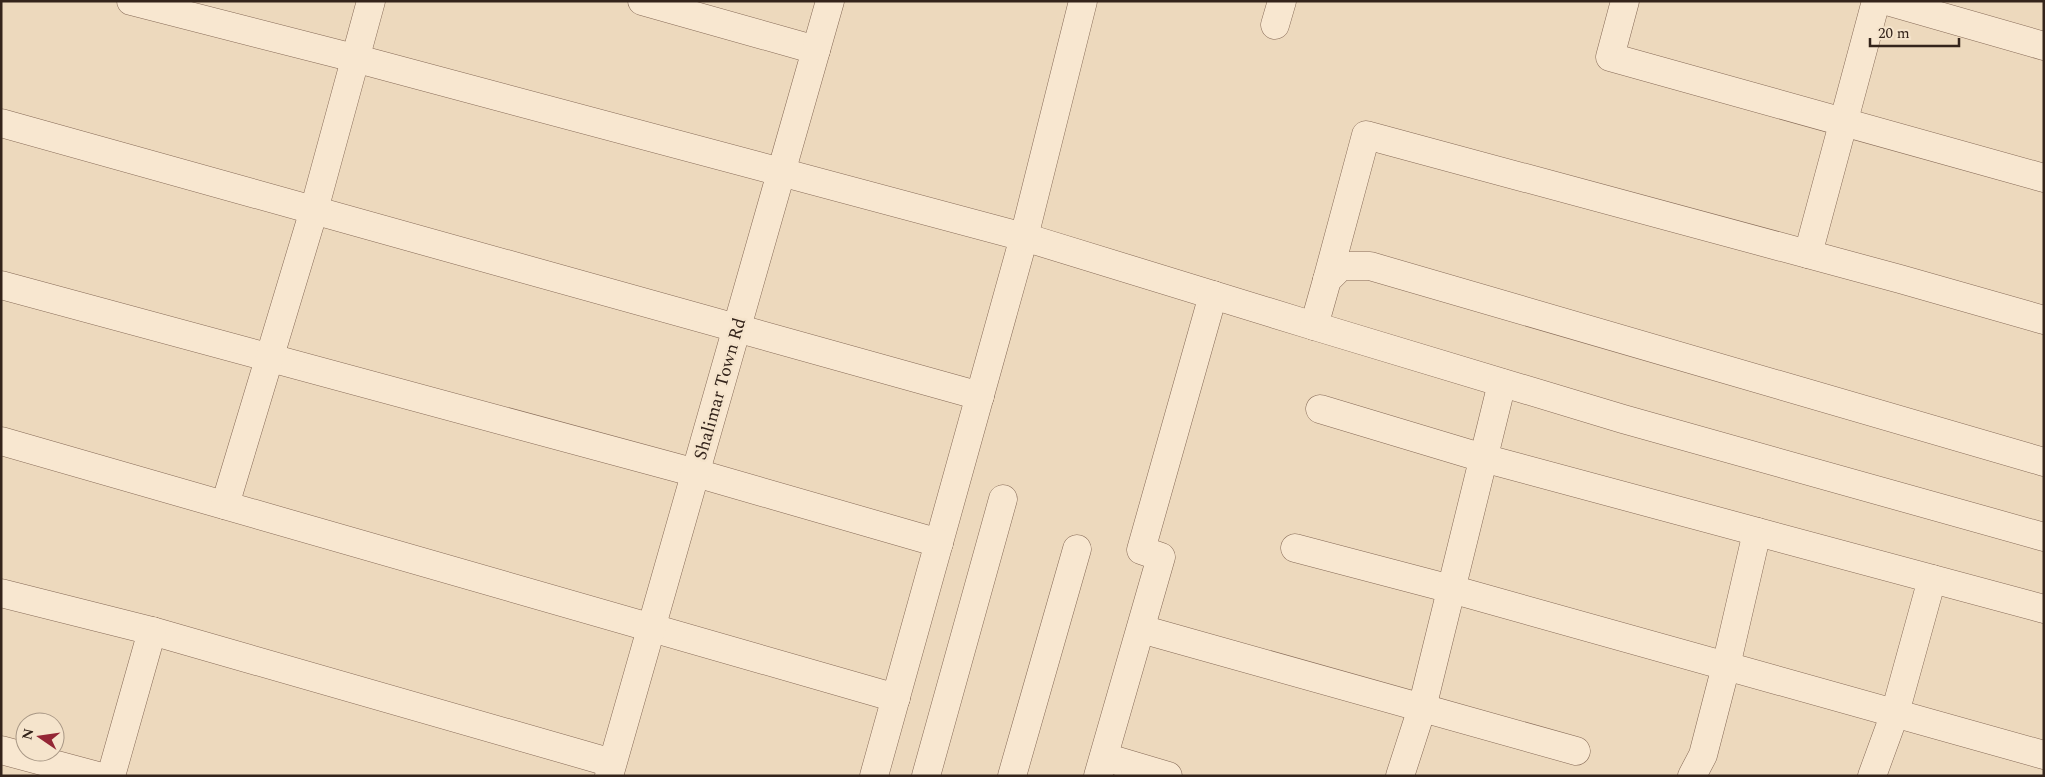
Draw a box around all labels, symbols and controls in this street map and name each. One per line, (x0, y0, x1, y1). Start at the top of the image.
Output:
scale bar (1870, 15, 1959, 47)
text: 20 m (1878, 22, 1910, 45)
street label: Shalimar Town Rd (687, 315, 753, 463)
north arrow (15, 712, 65, 762)
text: N (16, 726, 39, 742)

